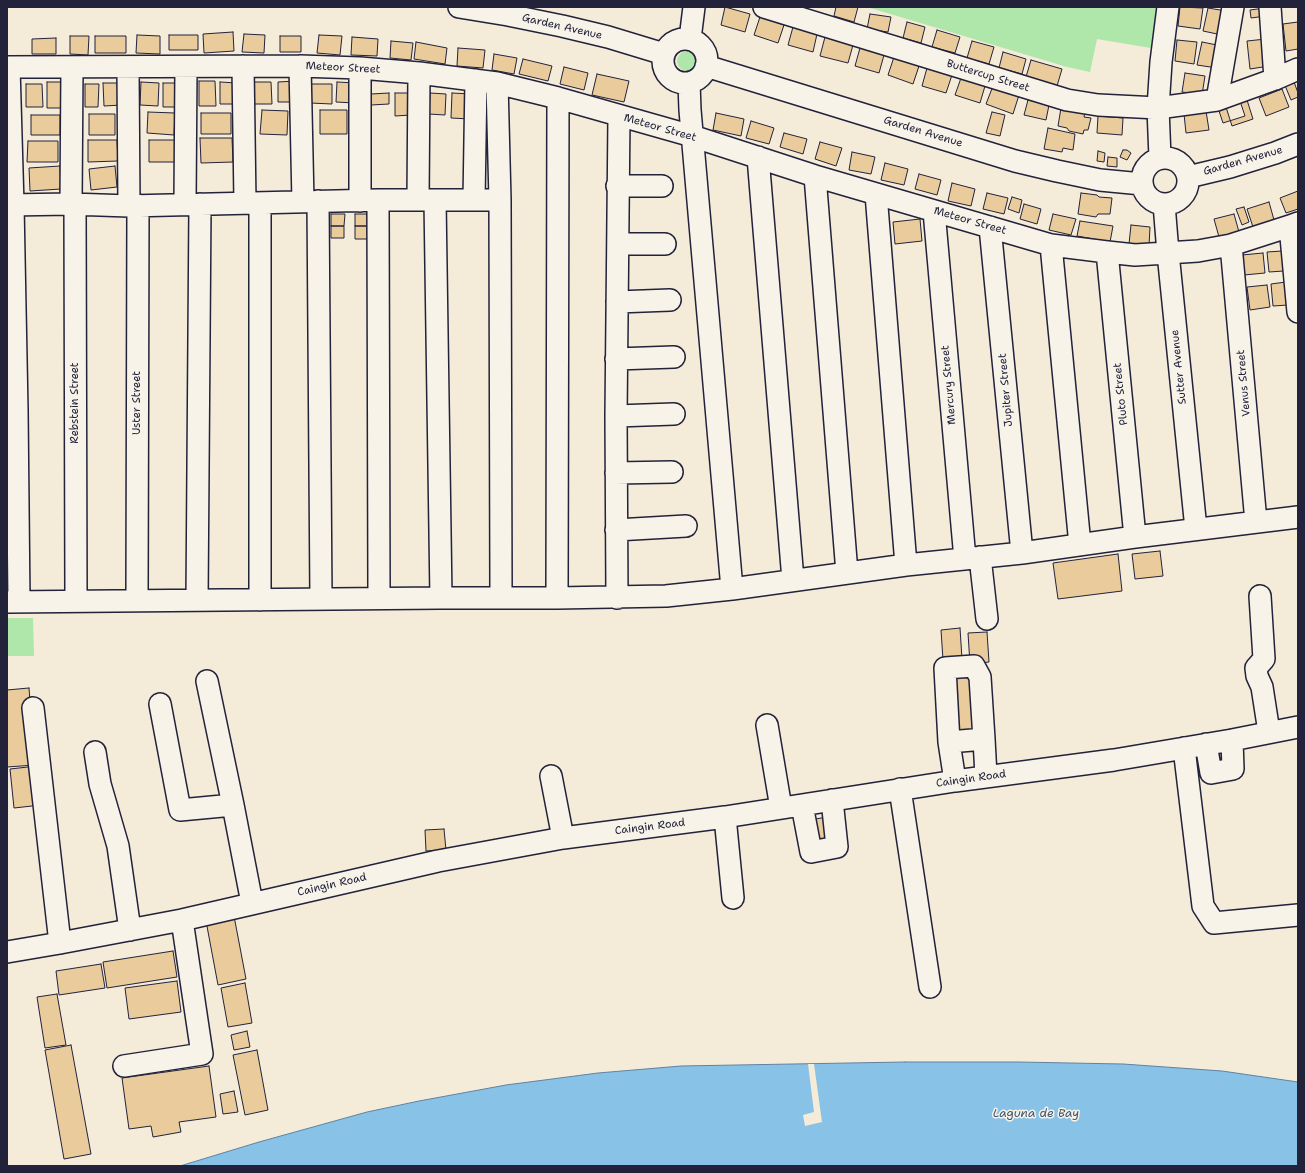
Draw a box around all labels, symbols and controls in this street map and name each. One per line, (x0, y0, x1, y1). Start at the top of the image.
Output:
street label: Garden Avenue (521, 11, 603, 43)
street label: Buttercup Street (945, 57, 1031, 95)
street label: Meteor Street (305, 59, 381, 77)
street label: Meteor Street (622, 111, 698, 145)
street label: Garden Avenue (882, 114, 964, 150)
street label: Garden Avenue (1202, 143, 1284, 179)
street label: Meteor Street (932, 204, 1008, 238)
street label: Sutter Avenue (1169, 329, 1189, 405)
street label: Mercury Street (939, 345, 959, 425)
street label: Venus Street (1235, 349, 1253, 417)
street label: Jupiter Street (996, 353, 1016, 427)
street label: Rebstein Street (68, 362, 82, 444)
street label: Pluto Street (1111, 362, 1131, 426)
street label: Uster Street (130, 371, 144, 435)
street label: Caingin Road (935, 768, 1007, 790)
street label: Caingin Road (614, 816, 686, 838)
street label: Caingin Road (296, 871, 368, 899)
water label: Laguna de Bay (993, 1107, 1079, 1121)

